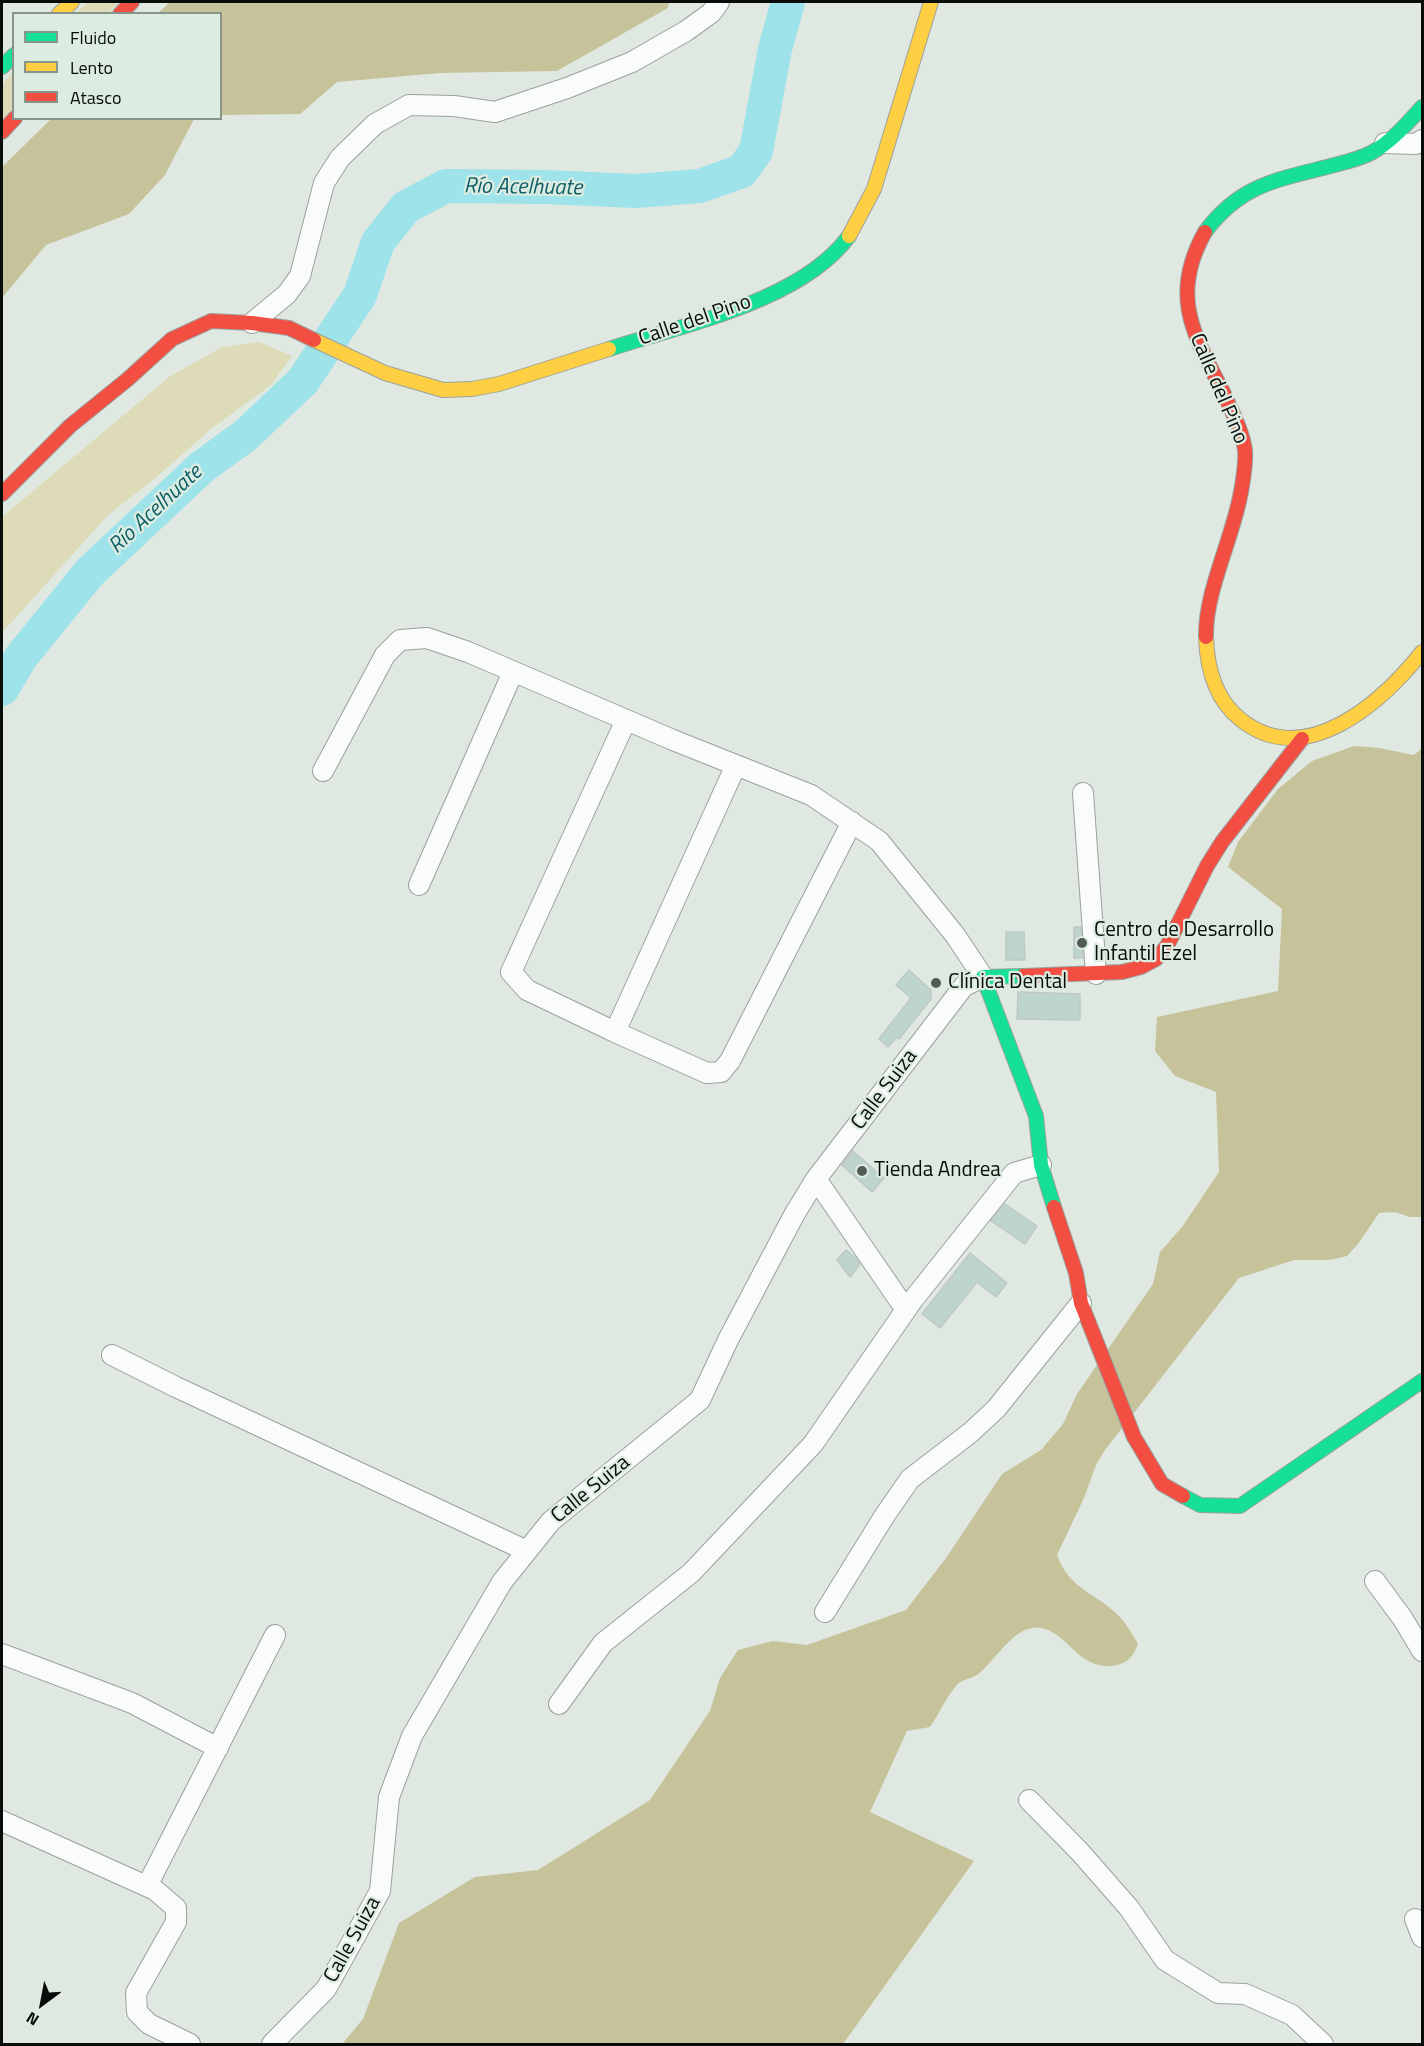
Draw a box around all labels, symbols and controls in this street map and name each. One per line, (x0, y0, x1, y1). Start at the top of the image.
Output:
legend (12, 12, 222, 120)
text: Fluido (70, 24, 116, 51)
text: Lento (70, 54, 113, 81)
text: Atasco (70, 84, 121, 111)
water label: Río Acelhuate (464, 174, 582, 202)
street label: Calle del Pino (635, 290, 755, 352)
street label: Calle del Pino (1183, 330, 1253, 448)
water label: Río Acelhuate (104, 460, 208, 560)
place label: Centro de Desarrollo Infantil Ezel (1094, 918, 1274, 968)
marker: Centro de Desarrollo Infantil Ezel (1075, 936, 1089, 950)
place label: Clínica Dental (948, 970, 1067, 996)
marker: Clínica Dental (929, 976, 943, 990)
street label: Calle Suiza (847, 1045, 923, 1135)
place label: Tienda Andrea (874, 1158, 1001, 1184)
marker: Tienda Andrea (855, 1164, 869, 1178)
street label: Calle Suiza (547, 1451, 635, 1529)
street label: Calle Suiza (319, 1893, 387, 1987)
north arrow (12, 1974, 72, 2034)
text: N (21, 2006, 44, 2032)

